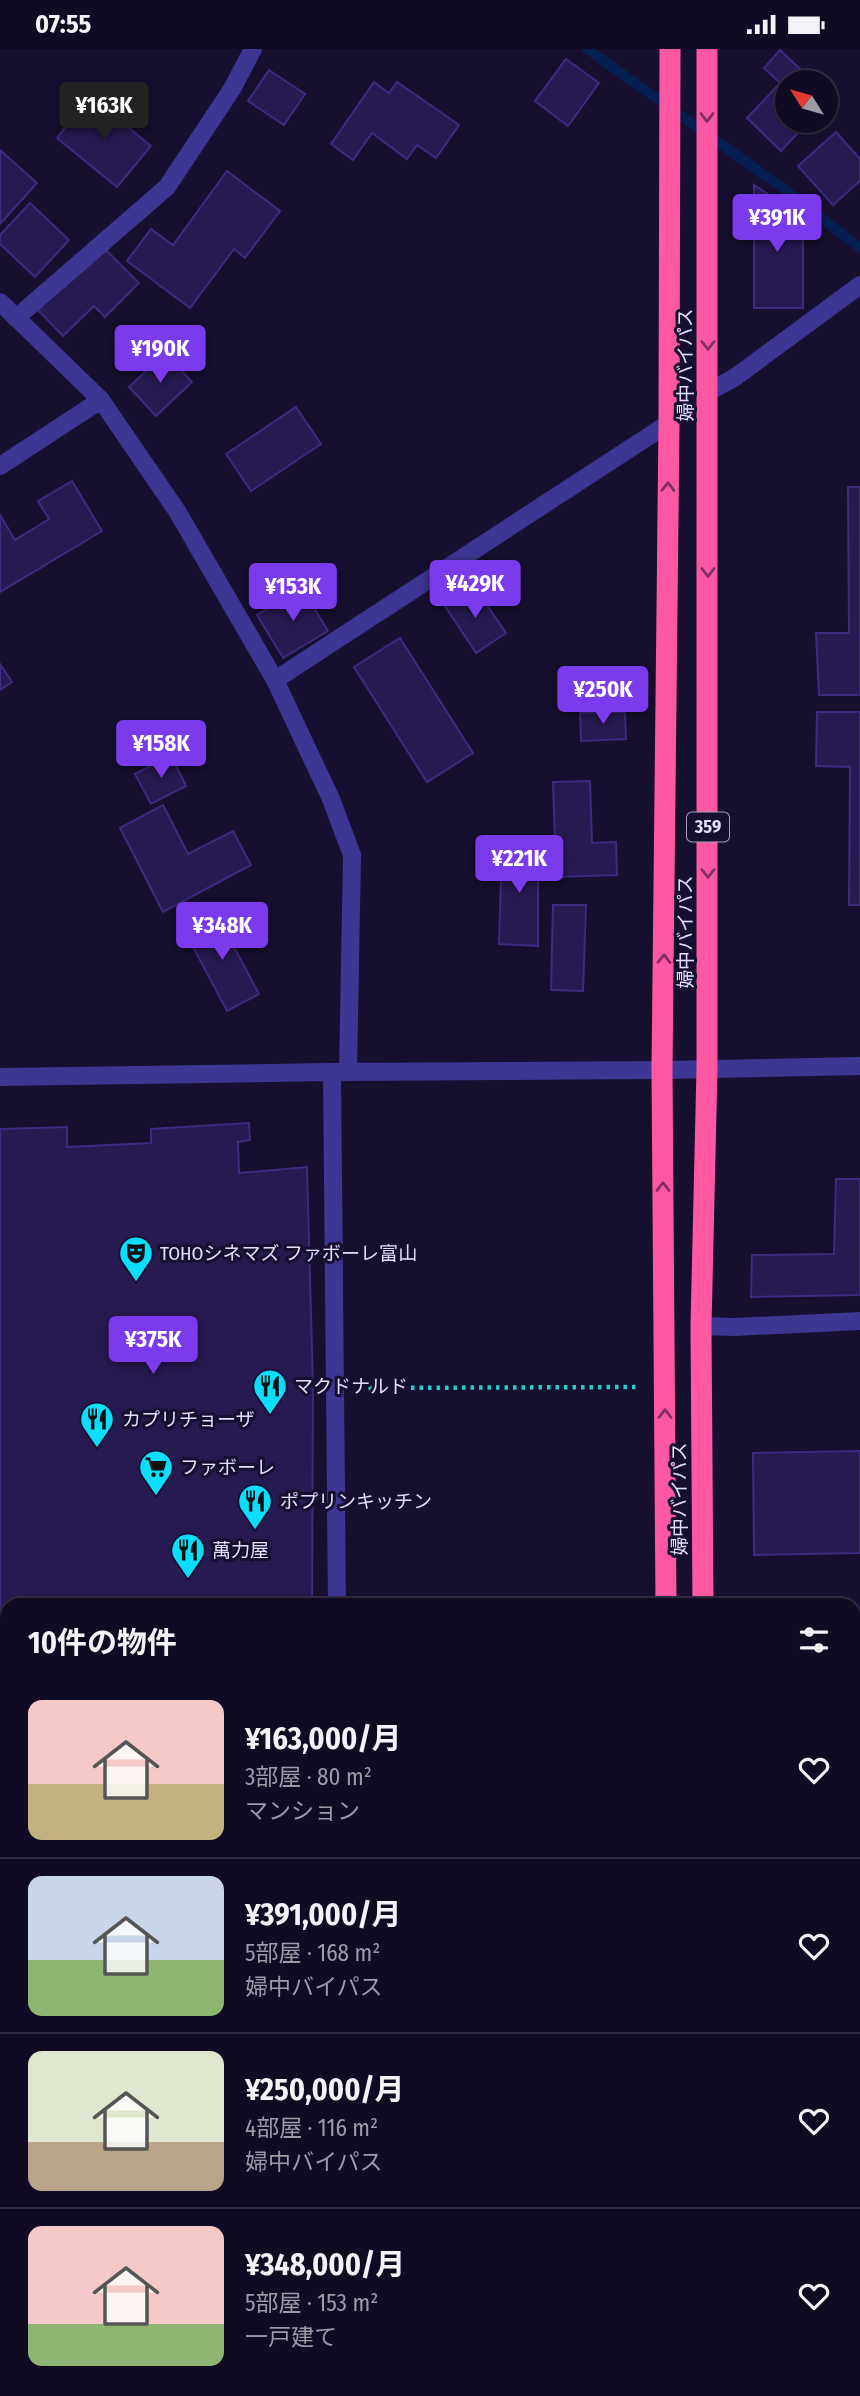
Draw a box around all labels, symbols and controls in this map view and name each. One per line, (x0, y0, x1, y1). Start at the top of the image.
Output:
text: 07:55 (35, 9, 91, 40)
north arrow (775, 70, 838, 133)
map controls (775, 70, 838, 133)
pin: ¥163K (55, 83, 153, 142)
text: ¥163K (75, 91, 133, 119)
one-way arrow (700, 112, 715, 123)
pin: ¥391K (728, 195, 826, 254)
text: ¥391K (749, 203, 805, 231)
street label: 婦中バイパス (674, 308, 697, 422)
pin: ¥190K (111, 325, 209, 385)
text: ¥190K (131, 334, 189, 362)
one-way arrow (700, 340, 716, 350)
one-way arrow (660, 481, 676, 491)
pin: ¥429K (426, 561, 524, 620)
pin: ¥153K (244, 563, 342, 623)
one-way arrow (700, 567, 716, 578)
text: ¥429K (446, 569, 504, 597)
text: ¥153K (265, 572, 321, 600)
pin: ¥250K (554, 667, 652, 726)
text: ¥250K (573, 675, 633, 703)
pin: ¥158K (112, 721, 210, 780)
text: ¥158K (132, 729, 190, 757)
road number: 359 (687, 813, 729, 841)
pin: ¥221K (470, 835, 568, 895)
text: ¥221K (491, 844, 547, 872)
one-way arrow (700, 868, 716, 879)
street label: 婦中バイパス (674, 875, 697, 989)
pin: ¥348K (173, 902, 271, 962)
text: ¥348K (192, 911, 252, 939)
one-way arrow (656, 953, 671, 964)
one-way arrow (655, 1181, 671, 1191)
theatre icon: TOHOシネマズ ファボーレ富山 (117, 1234, 155, 1283)
place label: TOHOシネマズ ファボーレ富山 (160, 1242, 417, 1265)
pin: ¥375K (104, 1317, 202, 1376)
text: ¥375K (125, 1325, 181, 1353)
restaurant icon: マクドナルド (251, 1367, 289, 1416)
place label: マクドナルド (294, 1375, 408, 1398)
restaurant icon: カプリチョーザ (78, 1400, 116, 1449)
place label: カプリチョーザ (122, 1408, 255, 1431)
one-way arrow (657, 1408, 673, 1419)
street label: 婦中バイパス (668, 1442, 691, 1556)
supermarket icon: ファボーレ (137, 1448, 175, 1497)
place label: ファボーレ (180, 1456, 275, 1479)
restaurant icon: ポプリンキッチン (236, 1482, 274, 1531)
place label: ポプリンキッチン (280, 1490, 432, 1513)
restaurant icon: 萬力屋 (169, 1531, 207, 1580)
place label: 萬力屋 (212, 1539, 269, 1562)
icon: filters (795, 1621, 833, 1659)
text: 10件の物件 (28, 1625, 177, 1661)
text: ¥163,000/月 (245, 1721, 401, 1757)
icon: home (84, 1728, 168, 1812)
icon: heart (795, 1751, 833, 1789)
text: 3部屋 · 80 m² (245, 1763, 372, 1791)
text: マンション (245, 1797, 360, 1825)
text: ¥391,000/月 (245, 1897, 401, 1933)
icon: home (84, 1904, 168, 1988)
icon: heart (795, 1927, 833, 1965)
text: 5部屋 · 168 m² (245, 1939, 380, 1967)
text: 婦中バイパス (245, 1973, 383, 2001)
text: ¥250,000/月 (245, 2072, 405, 2108)
icon: home (84, 2079, 168, 2163)
icon: heart (795, 2102, 833, 2140)
text: 4部屋 · 116 m² (245, 2114, 378, 2142)
text: 婦中バイパス (245, 2148, 383, 2176)
text: ¥348,000/月 (245, 2247, 405, 2283)
icon: home (84, 2254, 168, 2338)
icon: heart (795, 2277, 833, 2315)
text: 5部屋 · 153 m² (245, 2289, 378, 2317)
text: 一戸建て (245, 2323, 337, 2351)

